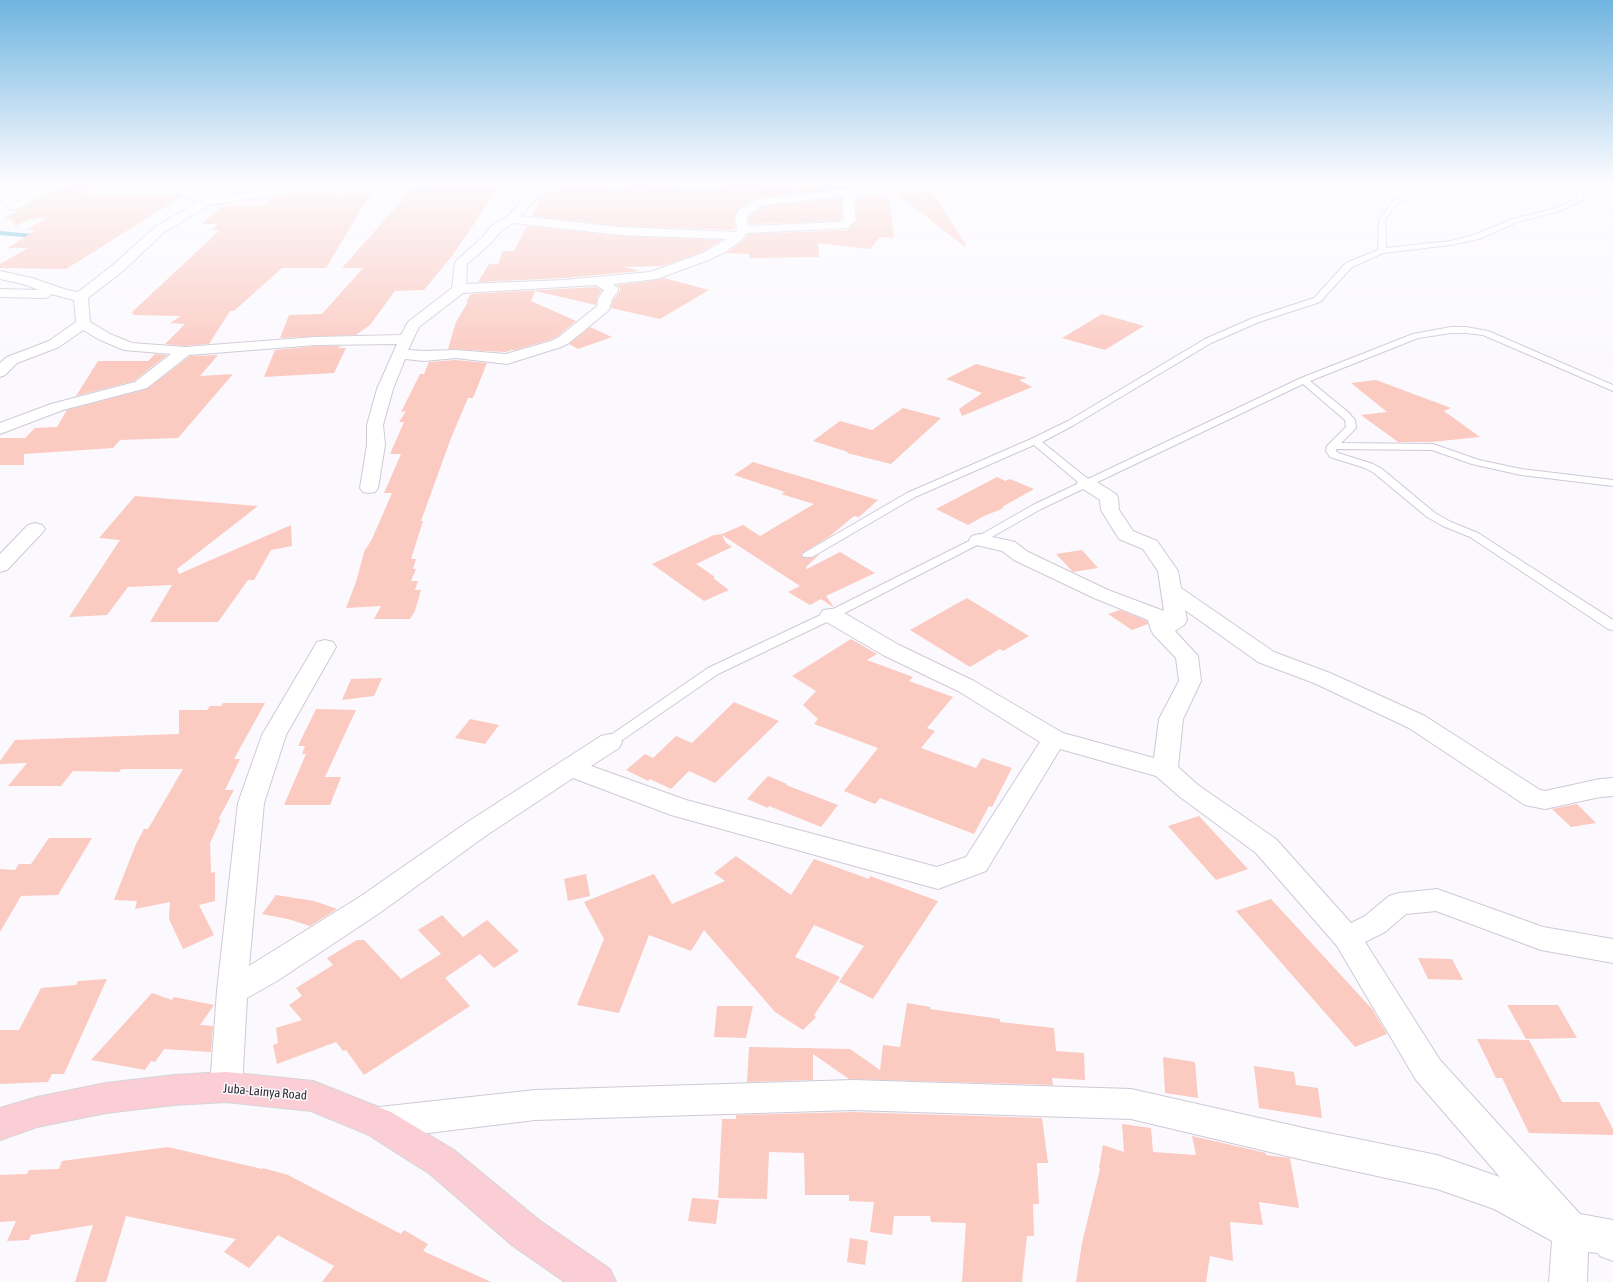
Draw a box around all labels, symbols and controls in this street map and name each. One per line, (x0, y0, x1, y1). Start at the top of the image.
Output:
street label: Juba-Lainya Road (222, 1081, 308, 1103)

